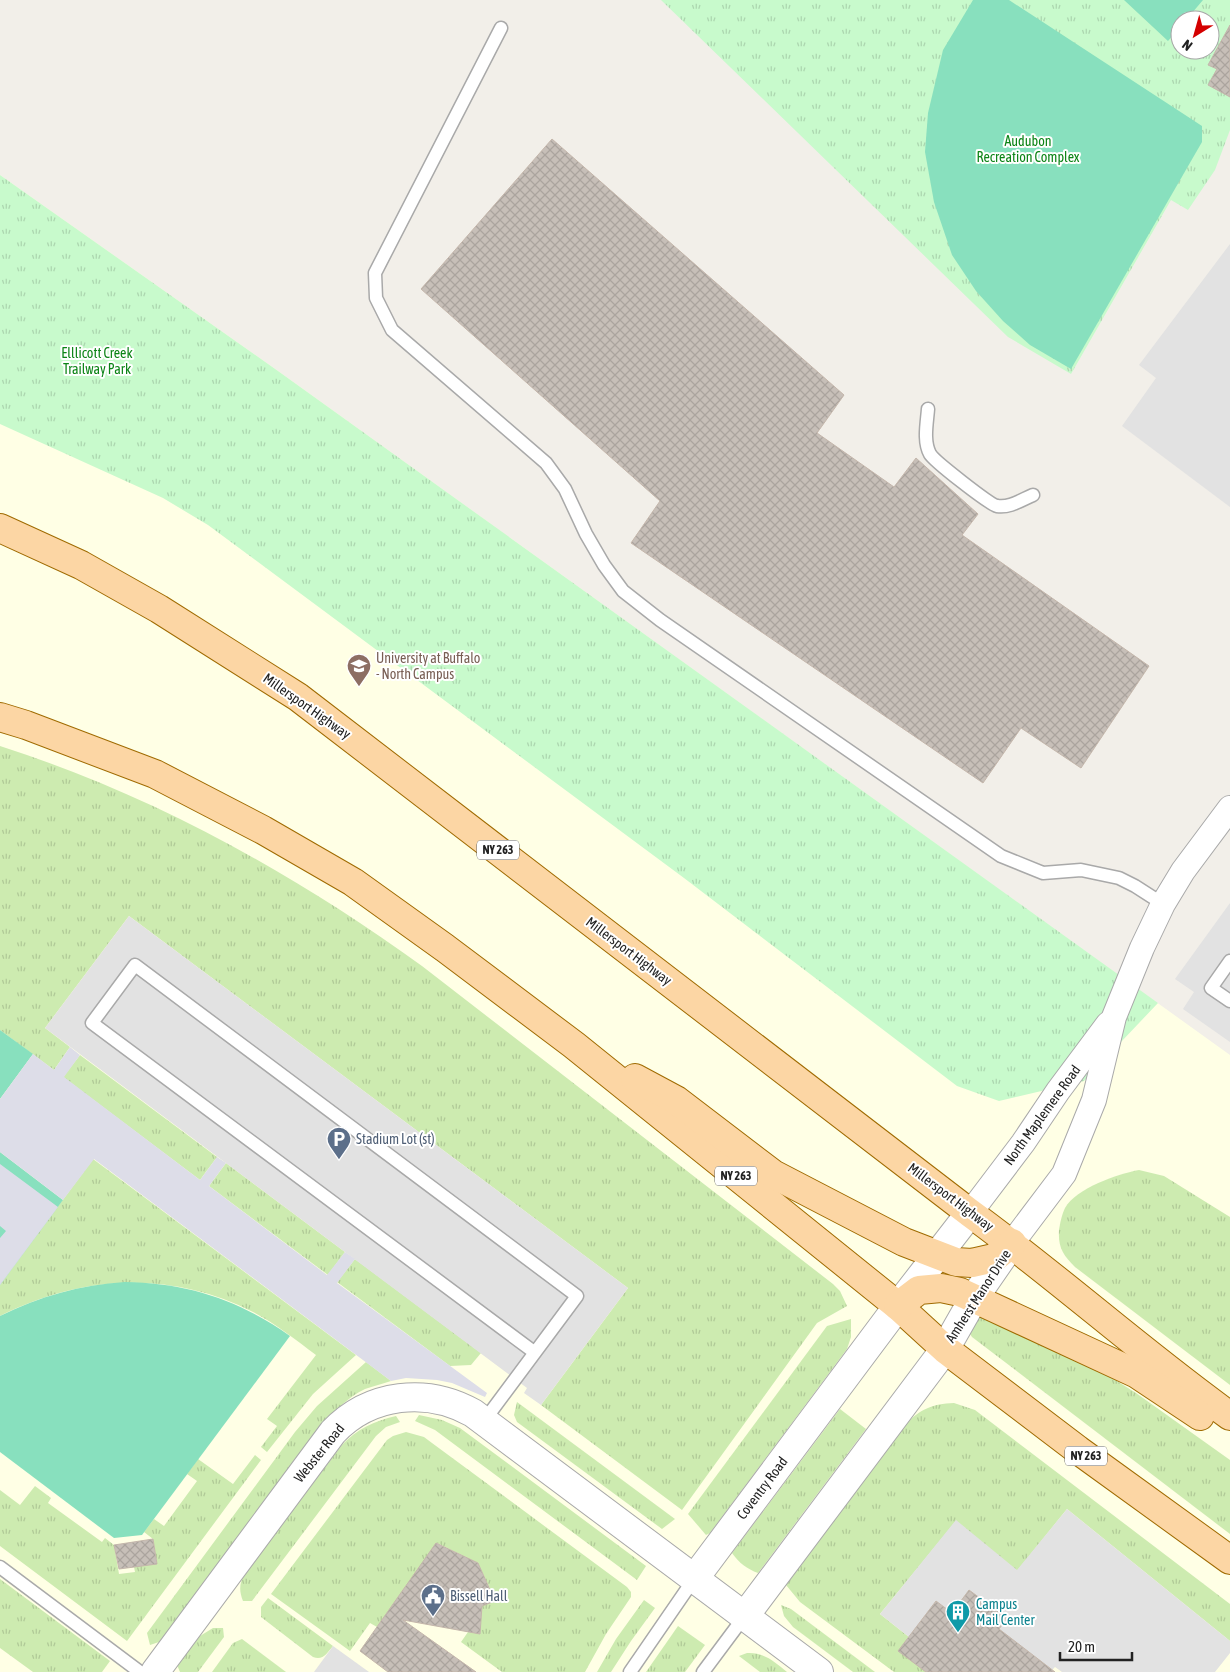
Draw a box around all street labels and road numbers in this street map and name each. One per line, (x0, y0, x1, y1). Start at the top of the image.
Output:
street label: Millersport Highway (260, 670, 354, 742)
road number: NY 263 (477, 840, 519, 860)
street label: Millersport Highway (583, 914, 675, 989)
street label: North Maplemere Road (1000, 1062, 1084, 1168)
street label: Millersport Highway (905, 1160, 997, 1235)
road number: NY 263 (715, 1166, 757, 1186)
street label: Amherst Manor Drive (942, 1247, 1014, 1345)
street label: Webster Road (291, 1420, 347, 1486)
road number: NY 263 (1065, 1446, 1107, 1465)
street label: Coventry Road (733, 1454, 791, 1522)

